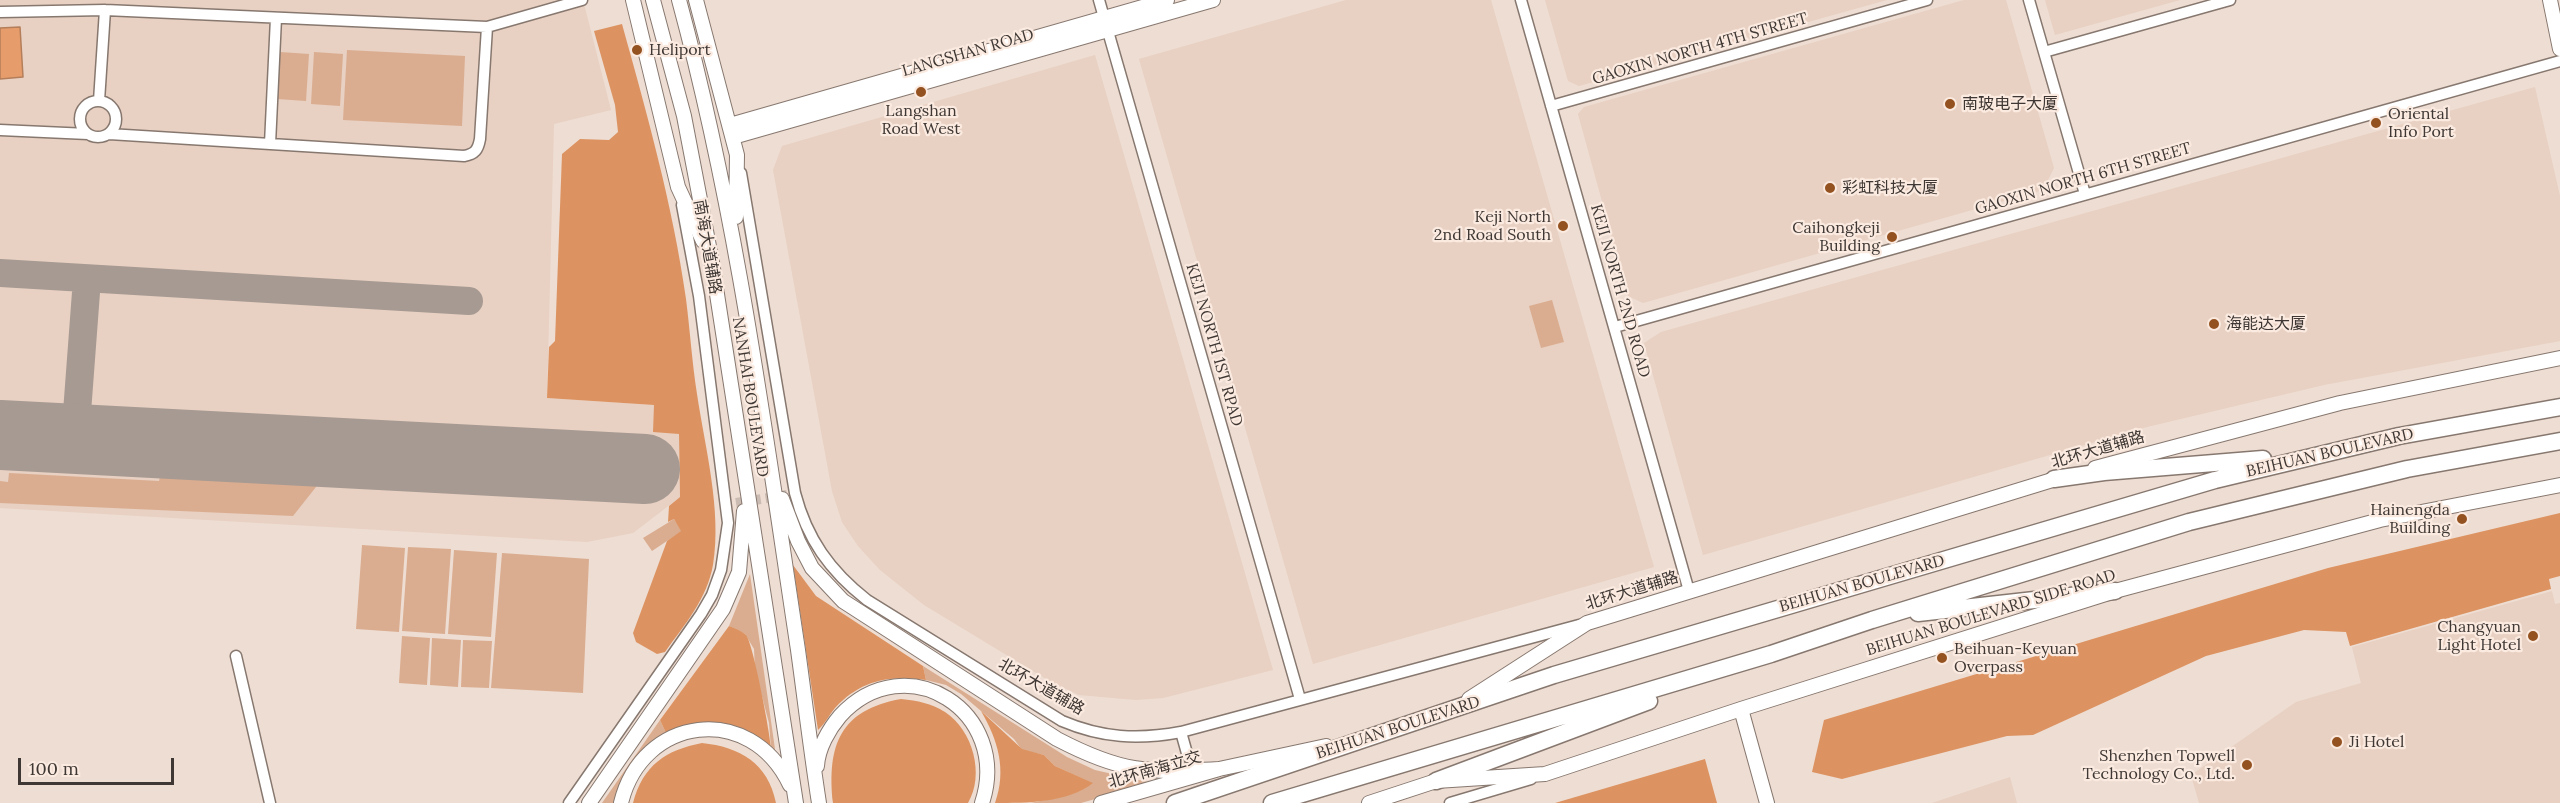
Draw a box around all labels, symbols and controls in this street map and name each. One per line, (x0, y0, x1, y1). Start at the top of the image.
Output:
street label: GAOXIN NORTH 4TH STREET (1590, 9, 1810, 89)
street label: LANGSHAN ROAD (900, 25, 1036, 81)
place label: Heliport (649, 40, 711, 60)
marker: Heliport (630, 43, 644, 57)
marker: Langshan Road West (914, 85, 928, 99)
place label: 南玻电子大厦 (1962, 94, 2058, 114)
marker: 南玻电子大厦 (1943, 97, 1957, 111)
place label: Langshan Road West (882, 101, 960, 139)
place label: Oriental Info Port (2388, 104, 2454, 142)
marker: Oriental Info Port (2369, 116, 2383, 130)
street label: GAOXIN NORTH 6TH STREET (1973, 139, 2193, 219)
place label: 彩虹科技大厦 (1842, 178, 1938, 198)
marker: 彩虹科技大厦 (1823, 181, 1837, 195)
street label: 南海大道辅路 (689, 198, 725, 296)
street label: KEJI NORTH 2ND ROAD (1586, 202, 1654, 380)
place label: Keji North 2nd Road South (1434, 207, 1551, 245)
place label: Caihongkeji Building (1792, 218, 1880, 256)
marker: Keji North 2nd Road South (1556, 219, 1570, 233)
marker: Caihongkeji Building (1885, 230, 1899, 244)
street label: KEJI NORTH 1ST RPAD (1182, 261, 1246, 429)
place label: 海能达大厦 (2226, 314, 2306, 334)
street label: NANHAI BOULEVARD (728, 315, 772, 479)
marker: 海能达大厦 (2207, 317, 2221, 331)
street label: BEIHUAN BOULEVARD (2244, 424, 2416, 482)
street label: 北环大道辅路 (2049, 428, 2147, 472)
place label: Hainengda Building (2370, 500, 2450, 538)
marker: Hainengda Building (2455, 512, 2469, 526)
street label: BEIHUAN BOULEVARD (1777, 551, 1947, 617)
street label: BEIHUAN BOULEVARD SIDE ROAD (1864, 566, 2118, 660)
street label: 北环大道辅路 (1583, 568, 1681, 614)
place label: Changyuan Light Hotel (2437, 617, 2521, 655)
marker: Changyuan Light Hotel (2526, 629, 2540, 643)
place label: Beihuan-Keyuan Overpass (1954, 639, 2077, 677)
marker: Beihuan-Keyuan Overpass (1935, 651, 1949, 665)
street label: 北环大道辅路 (995, 655, 1087, 719)
street label: BEIHUAN BOULEVARD (1314, 692, 1482, 764)
place label: Ji Hotel (2349, 732, 2404, 752)
marker: Ji Hotel (2330, 735, 2344, 749)
scale bar (21, 746, 177, 784)
place label: Shenzhen Topwell Technology Co., Ltd. (2083, 746, 2235, 784)
street label: 北环南海立交 (1106, 748, 1204, 792)
text: 100 m (29, 757, 79, 780)
marker: Shenzhen Topwell Technology Co., Ltd. (2240, 758, 2254, 772)

